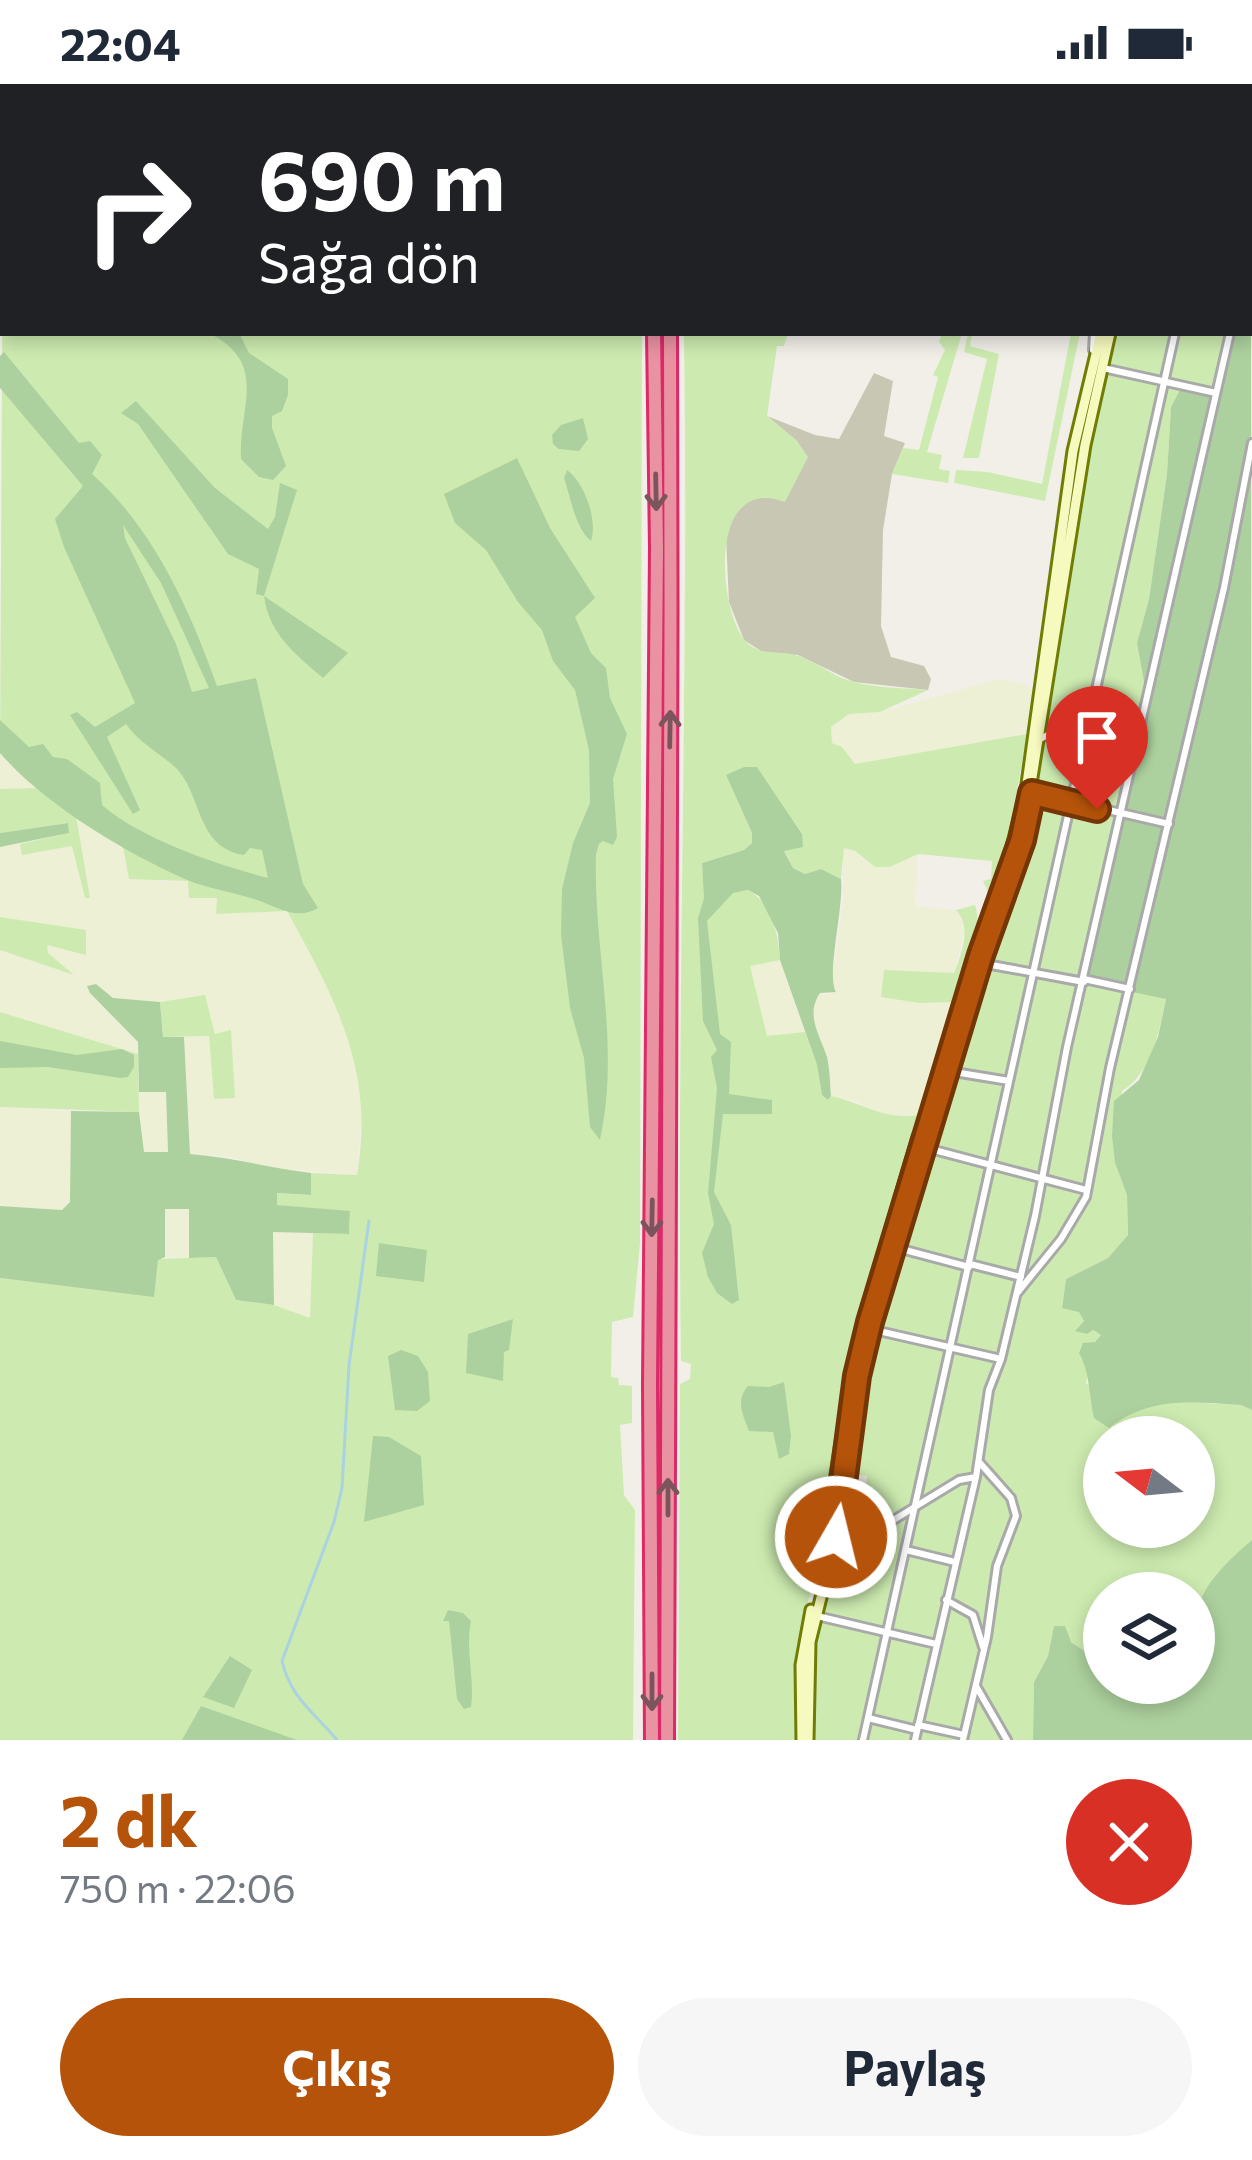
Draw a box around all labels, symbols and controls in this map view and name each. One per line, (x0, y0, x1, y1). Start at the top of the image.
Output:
text: 22:04 (60, 15, 181, 70)
text: 690 m (258, 126, 505, 228)
icon: right (60, 132, 216, 288)
text: Sağa dön (258, 228, 480, 294)
one-way arrow (645, 472, 668, 511)
pin (1046, 686, 1148, 809)
icon: arrive (1064, 704, 1130, 770)
one-way arrow (659, 710, 682, 749)
one-way arrow (641, 1198, 664, 1237)
north arrow (1083, 1416, 1215, 1548)
map controls (1083, 1416, 1215, 1704)
position arrow (773, 1474, 899, 1600)
one-way arrow (657, 1478, 679, 1517)
button: layers (1083, 1572, 1215, 1704)
one-way arrow (641, 1672, 663, 1711)
text: 2 dk (60, 1774, 198, 1862)
button: close (1066, 1779, 1192, 1905)
text: 750 m · 22:06 (60, 1863, 296, 1911)
button: Çıkış (60, 1998, 614, 2136)
button: Paylaş (638, 1998, 1192, 2136)

